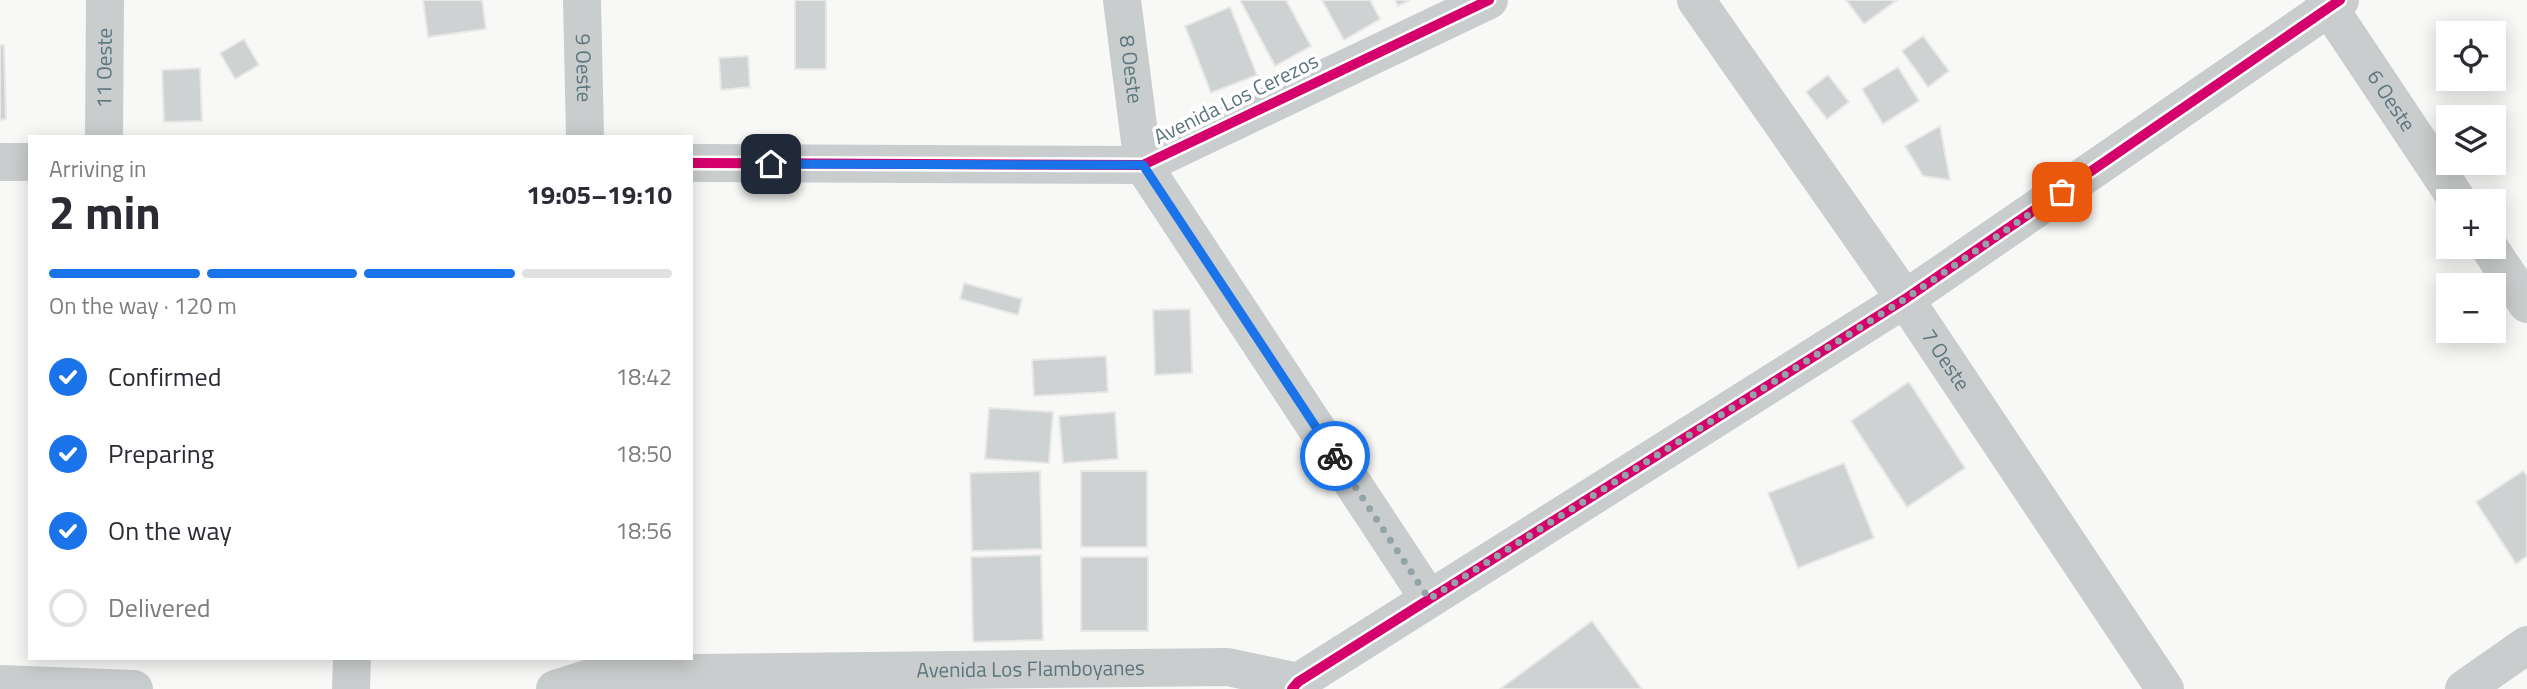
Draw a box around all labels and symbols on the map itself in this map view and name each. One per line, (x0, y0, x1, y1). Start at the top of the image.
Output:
street label: 11 Oeste (87, 28, 120, 108)
street label: 9 Oeste (568, 33, 601, 103)
street label: 8 Oeste (1112, 33, 1152, 105)
street label: Avenida Los Cerezos (1148, 44, 1323, 152)
street label: 6 Oeste (2360, 63, 2424, 138)
pin (741, 134, 801, 194)
pin (2032, 162, 2092, 222)
street label: 7 Oeste (1914, 322, 1979, 397)
courier (1300, 421, 1370, 491)
street label: Avenida Los Flamboyanes (916, 651, 1145, 685)

